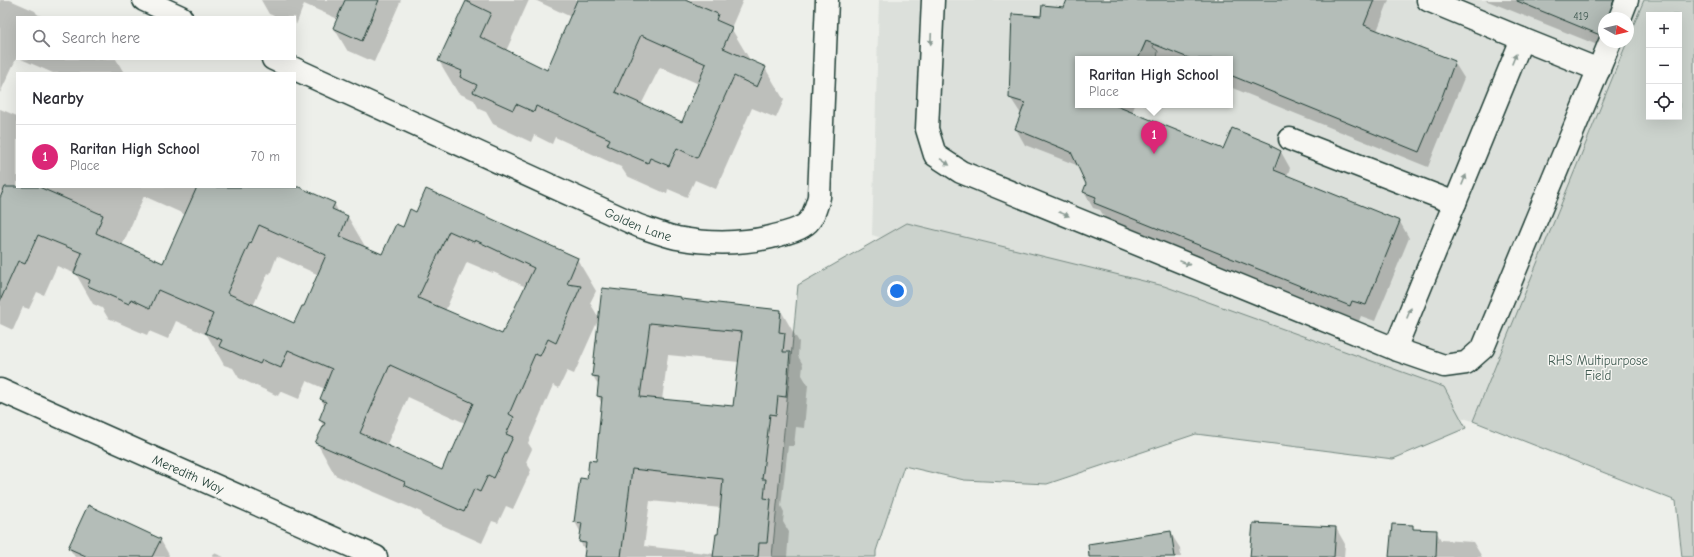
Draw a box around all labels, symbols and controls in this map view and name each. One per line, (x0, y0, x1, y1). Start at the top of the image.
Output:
house number: 419 (1573, 10, 1589, 23)
north arrow (1598, 12, 1634, 48)
map controls (1646, 12, 1682, 120)
button: + (1646, 12, 1682, 48)
search box (16, 16, 296, 60)
icon: search (30, 27, 52, 49)
text: Search here (62, 29, 140, 47)
one-way arrow (928, 33, 935, 45)
button: − (1646, 48, 1682, 84)
one-way arrow (1511, 53, 1517, 65)
popup (1075, 56, 1233, 108)
text: Raritan High School (1089, 66, 1219, 84)
text: Place (1089, 84, 1119, 99)
button: locate (1646, 84, 1682, 120)
text: Nearby (32, 89, 83, 108)
pin: 1 (1141, 121, 1167, 154)
text: Raritan High School (70, 140, 200, 158)
text: 1 (42, 149, 48, 164)
text: 70 m (251, 149, 280, 164)
text: Place (70, 158, 100, 173)
one-way arrow (940, 158, 951, 166)
one-way arrow (1462, 173, 1468, 185)
street label: Golden Lane (603, 204, 674, 244)
one-way arrow (1059, 212, 1071, 218)
one-way arrow (1179, 261, 1191, 267)
your location (887, 281, 907, 301)
one-way arrow (1407, 306, 1413, 318)
park label: RHS Multipurpose Field (1548, 353, 1648, 383)
street label: Meredith Way (150, 451, 227, 496)

